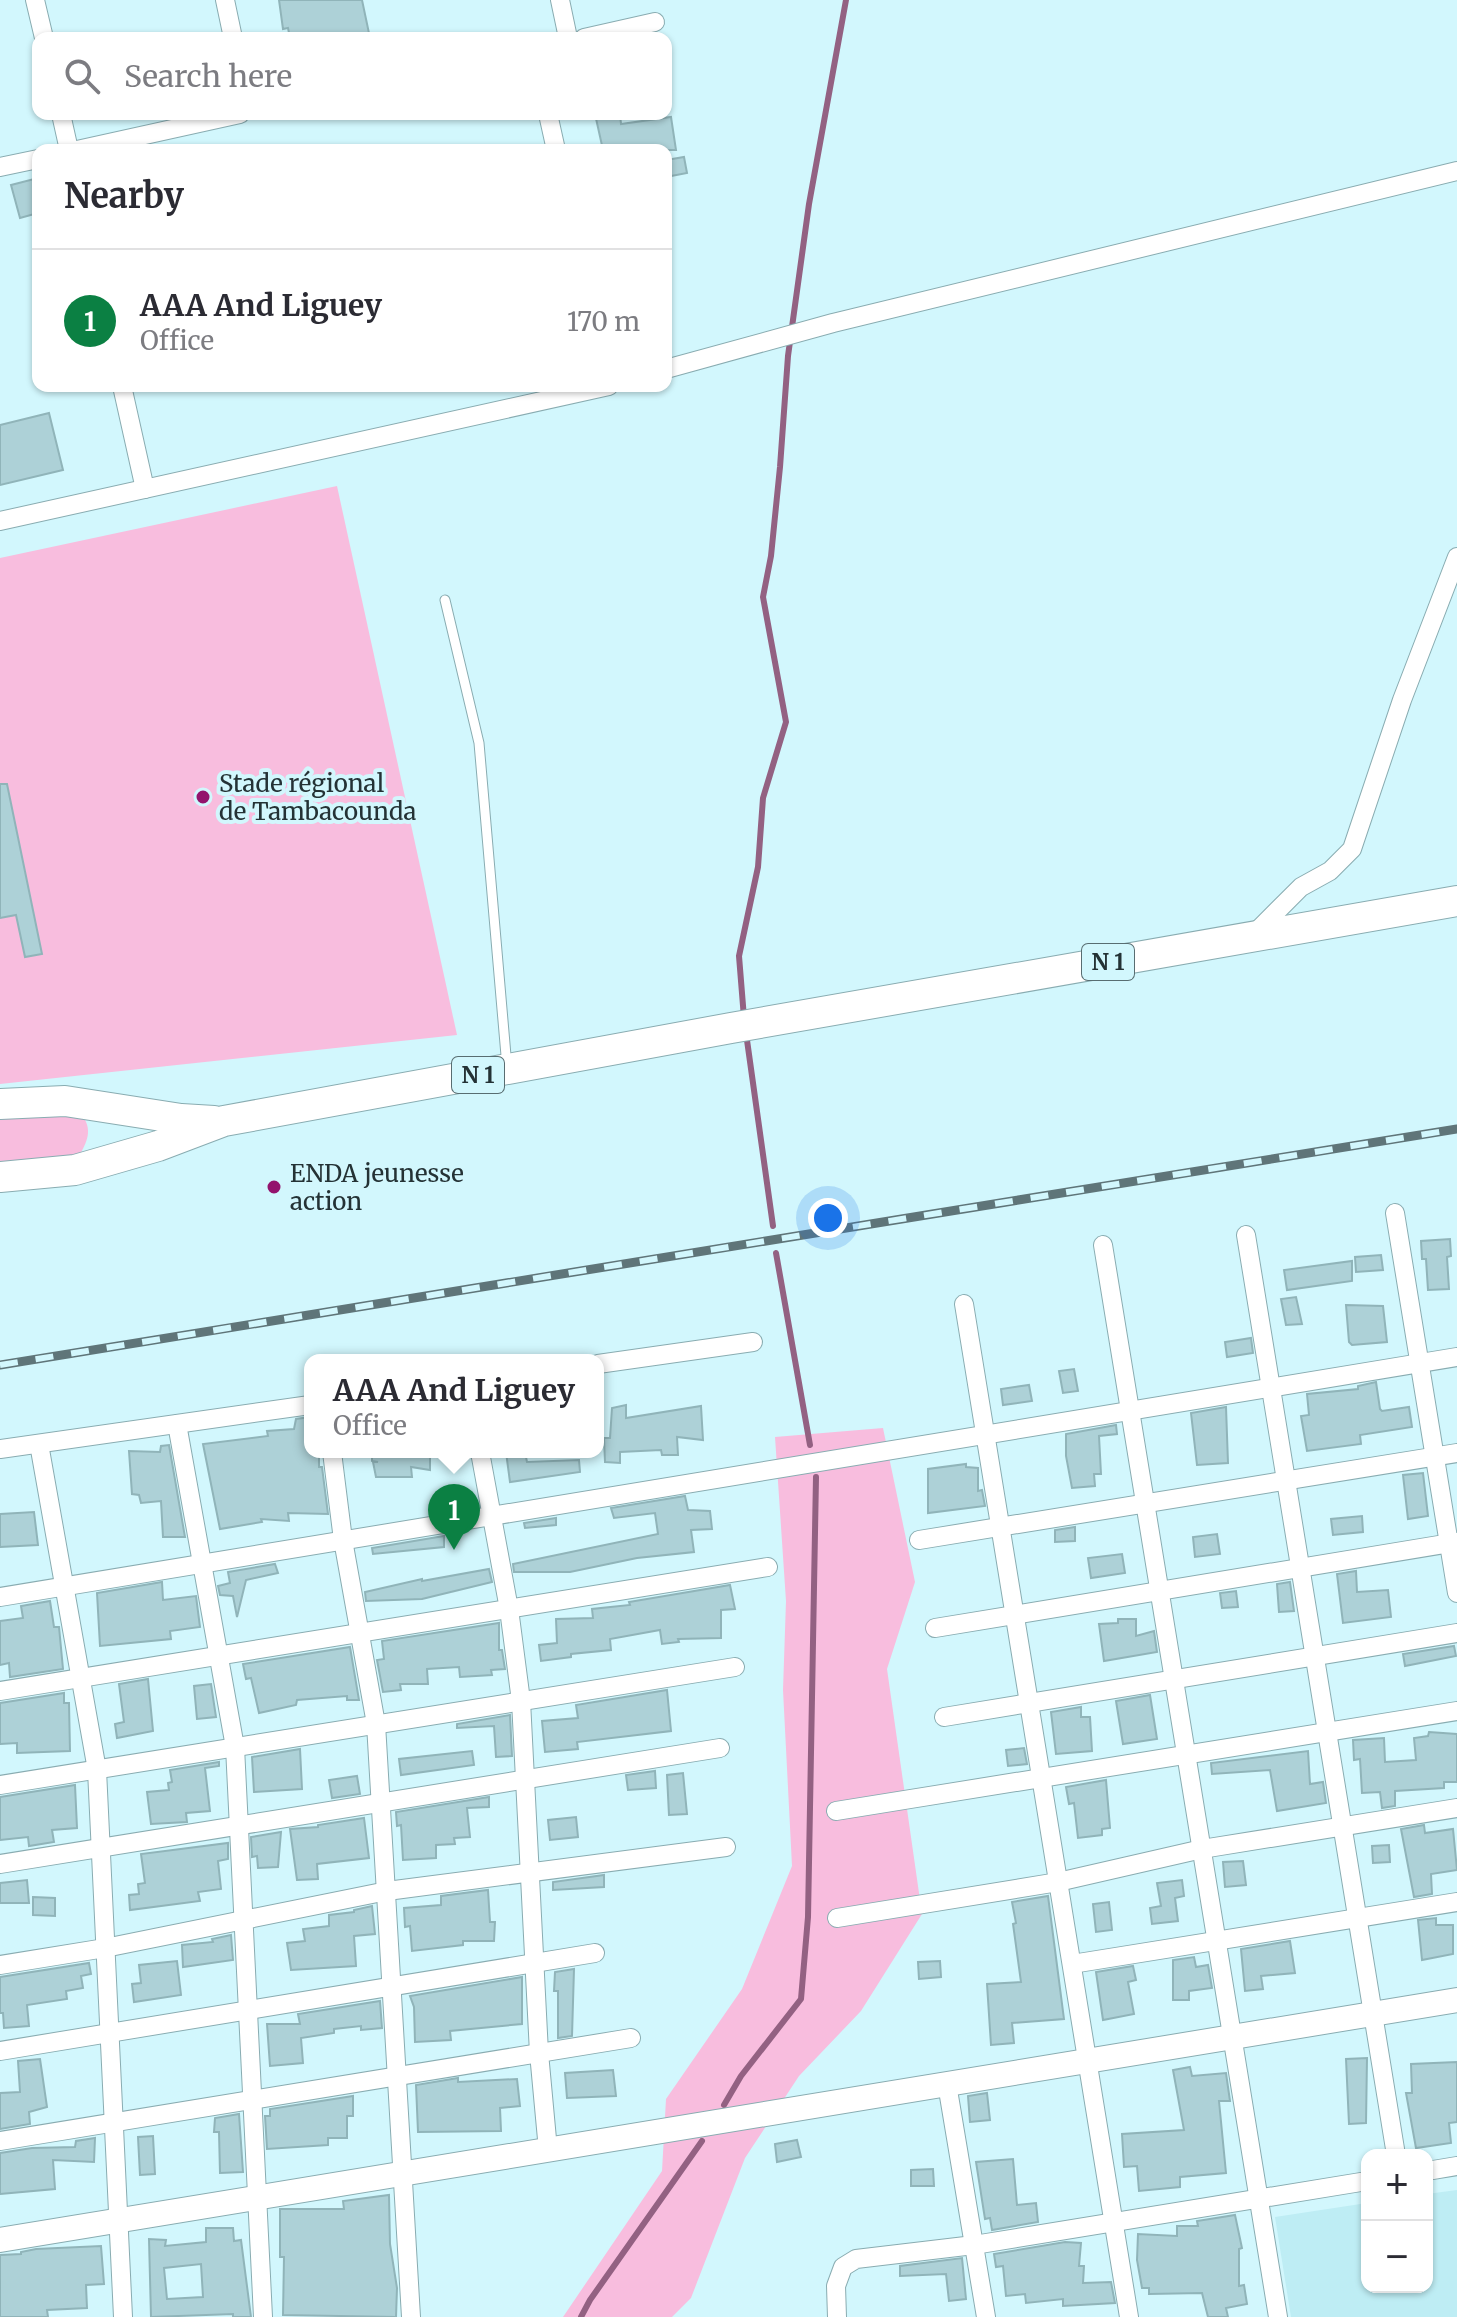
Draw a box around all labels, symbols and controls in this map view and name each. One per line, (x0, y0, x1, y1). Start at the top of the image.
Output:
search box (32, 32, 672, 120)
icon: search (60, 54, 104, 98)
text: Search here (124, 57, 292, 95)
text: Nearby (64, 175, 184, 217)
text: AAA And Liguey (140, 286, 382, 324)
text: 1 (84, 305, 96, 338)
text: 170 m (567, 305, 640, 338)
text: Office (140, 324, 214, 357)
place label: Stade régional de Tambacounda (219, 768, 417, 827)
marker: Stade régional de Tambacounda (194, 788, 212, 806)
road number: N 1 (1082, 944, 1134, 980)
road number: N 1 (452, 1057, 504, 1093)
place label: ENDA jeunesse action (290, 1158, 464, 1217)
marker: ENDA jeunesse action (265, 1178, 283, 1196)
your location (808, 1198, 848, 1238)
popup (304, 1354, 604, 1458)
text: AAA And Liguey (333, 1371, 575, 1409)
text: Office (333, 1409, 407, 1442)
pin: 1 (428, 1484, 480, 1550)
map controls (1361, 2149, 1433, 2293)
button: + (1361, 2149, 1433, 2221)
button: − (1361, 2221, 1433, 2293)

